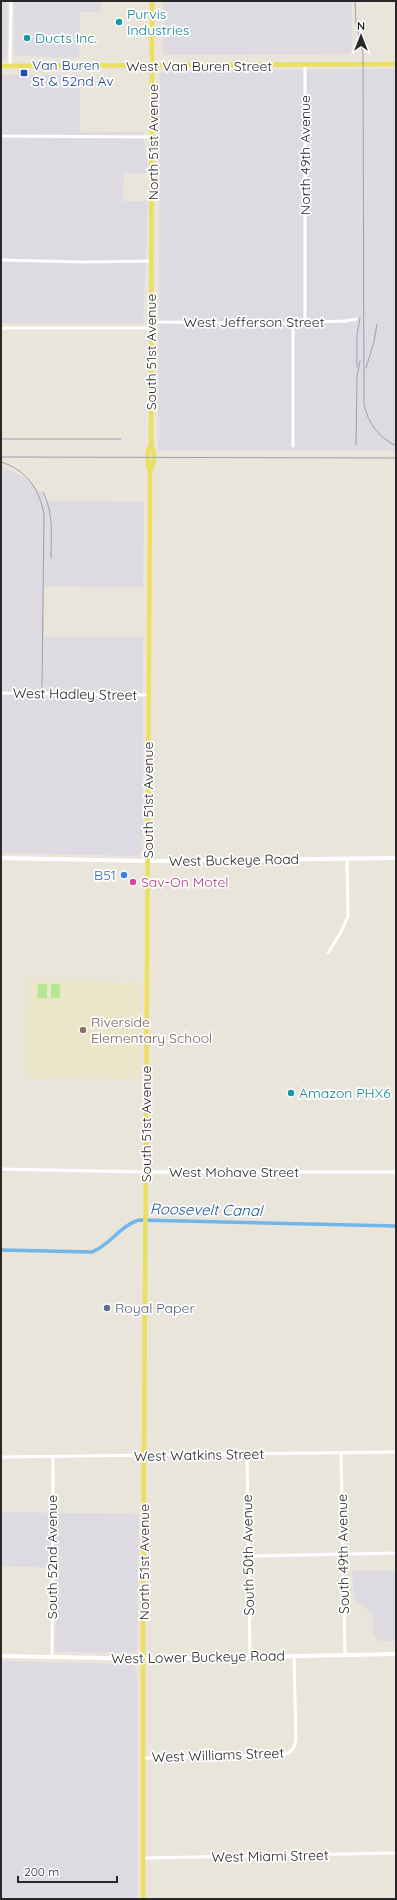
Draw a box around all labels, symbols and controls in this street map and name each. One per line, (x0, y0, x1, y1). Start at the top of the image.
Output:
place label: Purvis Industries (127, 5, 189, 39)
north arrow (341, 16, 381, 56)
marker: Purvis Industries (114, 17, 124, 27)
text: N (357, 19, 365, 33)
place label: Ducts Inc. (35, 29, 97, 47)
marker: Ducts Inc. (22, 33, 32, 43)
place label: Van Buren St & 52nd Av (32, 56, 114, 90)
street label: West Van Buren Street (126, 57, 272, 75)
marker: Van Buren St & 52nd Av (19, 68, 29, 78)
street label: North 51st Avenue (144, 84, 162, 200)
street label: North 49th Avenue (296, 95, 314, 215)
street label: South 51st Avenue (142, 294, 160, 410)
street label: West Jefferson Street (184, 313, 325, 331)
street label: West Hadley Street (13, 684, 138, 704)
street label: South 51st Avenue (139, 742, 157, 858)
street label: West Buckeye Road (169, 850, 299, 870)
place label: B51 (94, 866, 116, 884)
marker: B51 (119, 870, 129, 880)
place label: Sav-On Motel (141, 873, 229, 891)
marker: Sav-On Motel (128, 877, 138, 887)
place label: Riverside Elementary School (91, 1013, 212, 1047)
marker: Riverside Elementary School (78, 1025, 88, 1035)
street label: South 51st Avenue (137, 1066, 155, 1182)
place label: Amazon PHX6 (299, 1084, 391, 1102)
marker: Amazon PHX6 (286, 1088, 296, 1098)
street label: West Mohave Street (169, 1163, 299, 1181)
water label: Roosevelt Canal (150, 1199, 264, 1220)
place label: Royal Paper (115, 1299, 195, 1317)
marker: Royal Paper (102, 1303, 112, 1313)
street label: West Watkins Street (134, 1445, 265, 1465)
street label: South 50th Avenue (238, 1494, 258, 1616)
street label: South 49th Avenue (333, 1494, 353, 1614)
street label: South 52nd Avenue (43, 1495, 61, 1619)
street label: North 51st Avenue (135, 1504, 153, 1620)
street label: West Lower Buckeye Road (111, 1646, 285, 1668)
street label: West Williams Street (152, 1744, 285, 1766)
street label: West Miami Street (211, 1846, 329, 1866)
scale bar (18, 1858, 117, 1884)
text: 200 m (24, 1864, 59, 1879)

